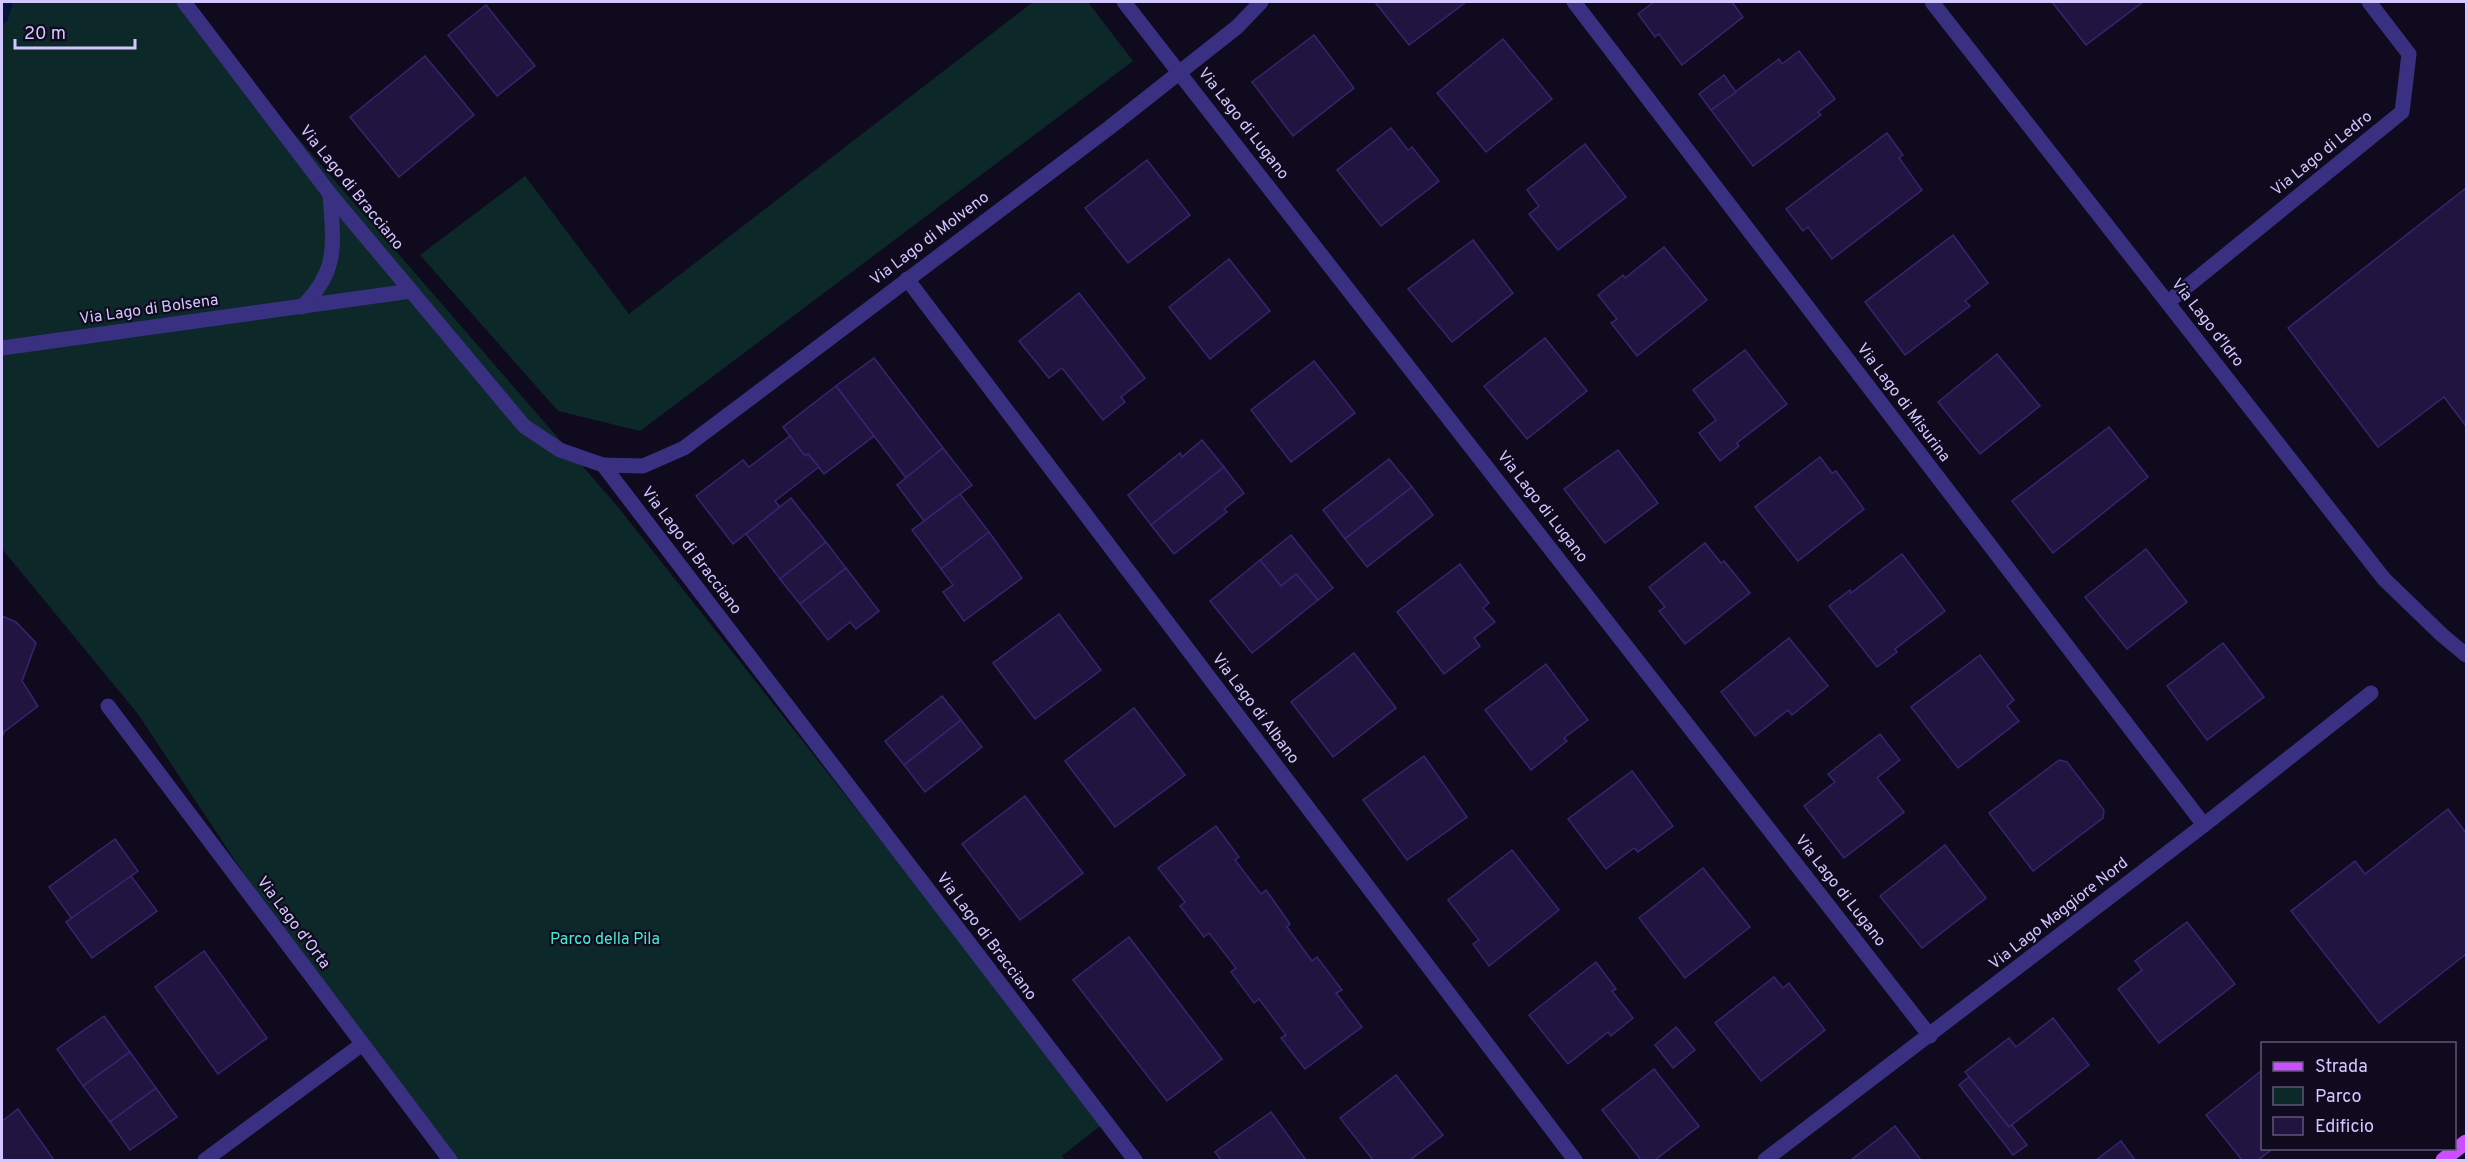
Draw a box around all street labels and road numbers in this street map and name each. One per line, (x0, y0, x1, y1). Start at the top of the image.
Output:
street label: Via Lago di Lugano (1193, 64, 1293, 184)
street label: Via Lago di Ledro (2267, 107, 2377, 201)
street label: Via Lago di Bracciano (295, 122, 408, 254)
street label: Via Lago di Molveno (867, 188, 993, 290)
street label: Via Lago d'Idro (2166, 275, 2248, 371)
street label: Via Lago di Bolsena (78, 290, 220, 330)
street label: Via Lago di Misurina (1852, 340, 1954, 466)
street label: Via Lago di Lugano (1492, 447, 1592, 567)
street label: Via Lago di Bracciano (636, 483, 746, 619)
street label: Via Lago di Albano (1207, 650, 1303, 768)
street label: Via Lago di Lugano (1790, 831, 1890, 951)
street label: Via Lago Maggiore Nord (1985, 853, 2133, 975)
street label: Via Lago di Bracciano (931, 869, 1041, 1005)
street label: Via Lago d'Orta (252, 873, 334, 973)

